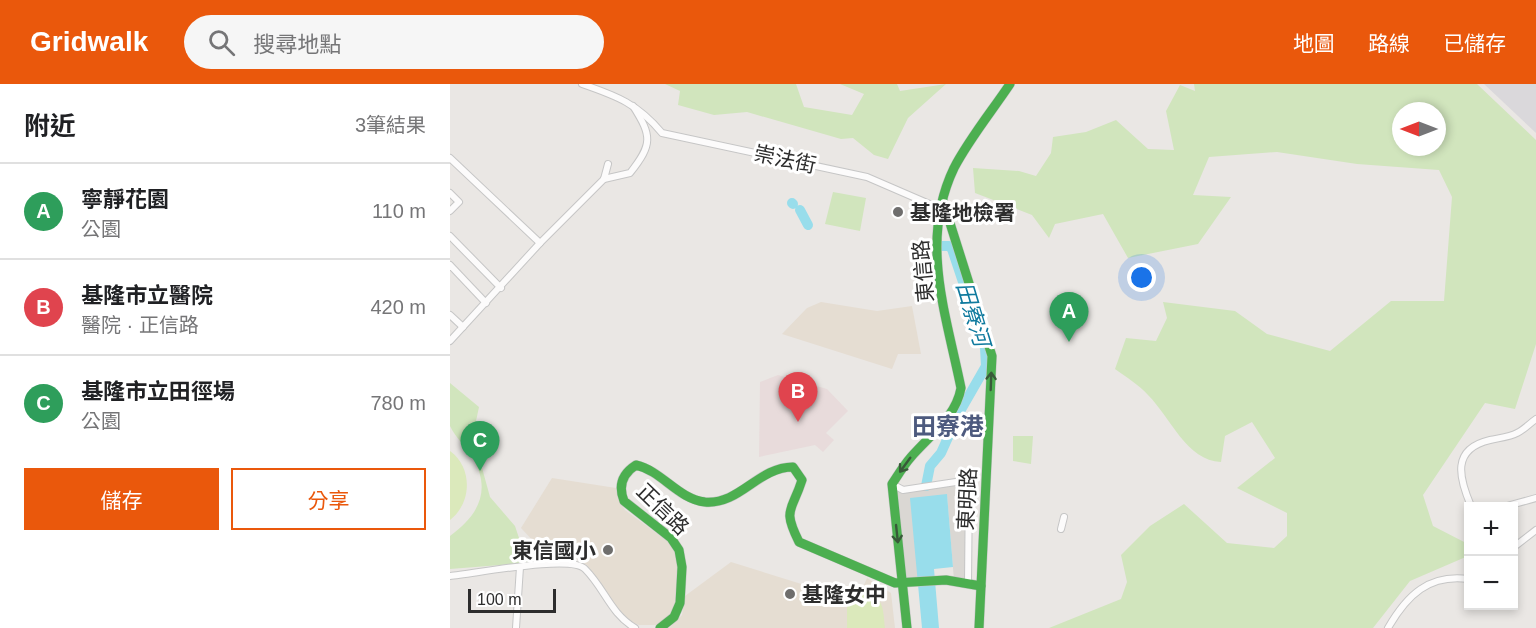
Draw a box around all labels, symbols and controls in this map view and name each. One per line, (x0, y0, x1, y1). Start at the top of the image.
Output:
search box (184, 15, 604, 69)
text: Gridwalk (30, 26, 148, 57)
icon: search (205, 26, 238, 59)
text: 搜尋地點 (253, 32, 341, 57)
text: 地圖 (1293, 32, 1335, 55)
text: 路線 (1368, 32, 1410, 55)
text: 已儲存 (1443, 32, 1506, 55)
north arrow (1392, 102, 1446, 156)
text: 附近 (24, 111, 76, 141)
text: 3筆結果 (355, 114, 426, 136)
street label: 崇法街 (752, 141, 818, 177)
text: 寧靜花園 (81, 187, 169, 212)
text: A (36, 200, 51, 222)
text: 110 m (372, 200, 426, 222)
place label: 基隆地檢署 (910, 201, 1015, 224)
marker: 基隆地檢署 (891, 205, 905, 219)
text: 公園 (81, 218, 121, 240)
street label: 東信路 (909, 239, 937, 303)
your location (1127, 263, 1156, 292)
water label: 田寮河 (951, 279, 996, 353)
text: 基隆市立醫院 (81, 283, 213, 308)
pin: A (1050, 292, 1088, 342)
text: B (36, 296, 51, 318)
text: 420 m (370, 296, 426, 318)
text: 醫院 · 正信路 (81, 314, 199, 336)
one-way arrow (986, 371, 997, 391)
pin: B (778, 372, 818, 422)
text: 基隆市立田徑場 (81, 379, 235, 404)
text: C (36, 392, 51, 414)
text: 780 m (370, 392, 426, 414)
text: 公園 (81, 410, 121, 432)
district label: 田寮港 (912, 413, 984, 440)
pin: C (460, 422, 500, 471)
one-way arrow (899, 456, 911, 472)
street label: 東明路 (954, 467, 980, 531)
button: 儲存 (24, 468, 219, 530)
button: 分享 (231, 468, 426, 530)
street label: 正信路 (632, 479, 694, 539)
map controls (1464, 502, 1518, 610)
button: + (1464, 502, 1518, 556)
one-way arrow (892, 523, 903, 543)
place label: 東信國小 (512, 539, 596, 562)
marker: 東信國小 (601, 543, 615, 557)
button: − (1464, 556, 1518, 610)
place label: 基隆女中 (802, 583, 886, 606)
scale bar (468, 586, 556, 614)
marker: 基隆女中 (783, 587, 797, 601)
text: 100 m (477, 591, 521, 608)

